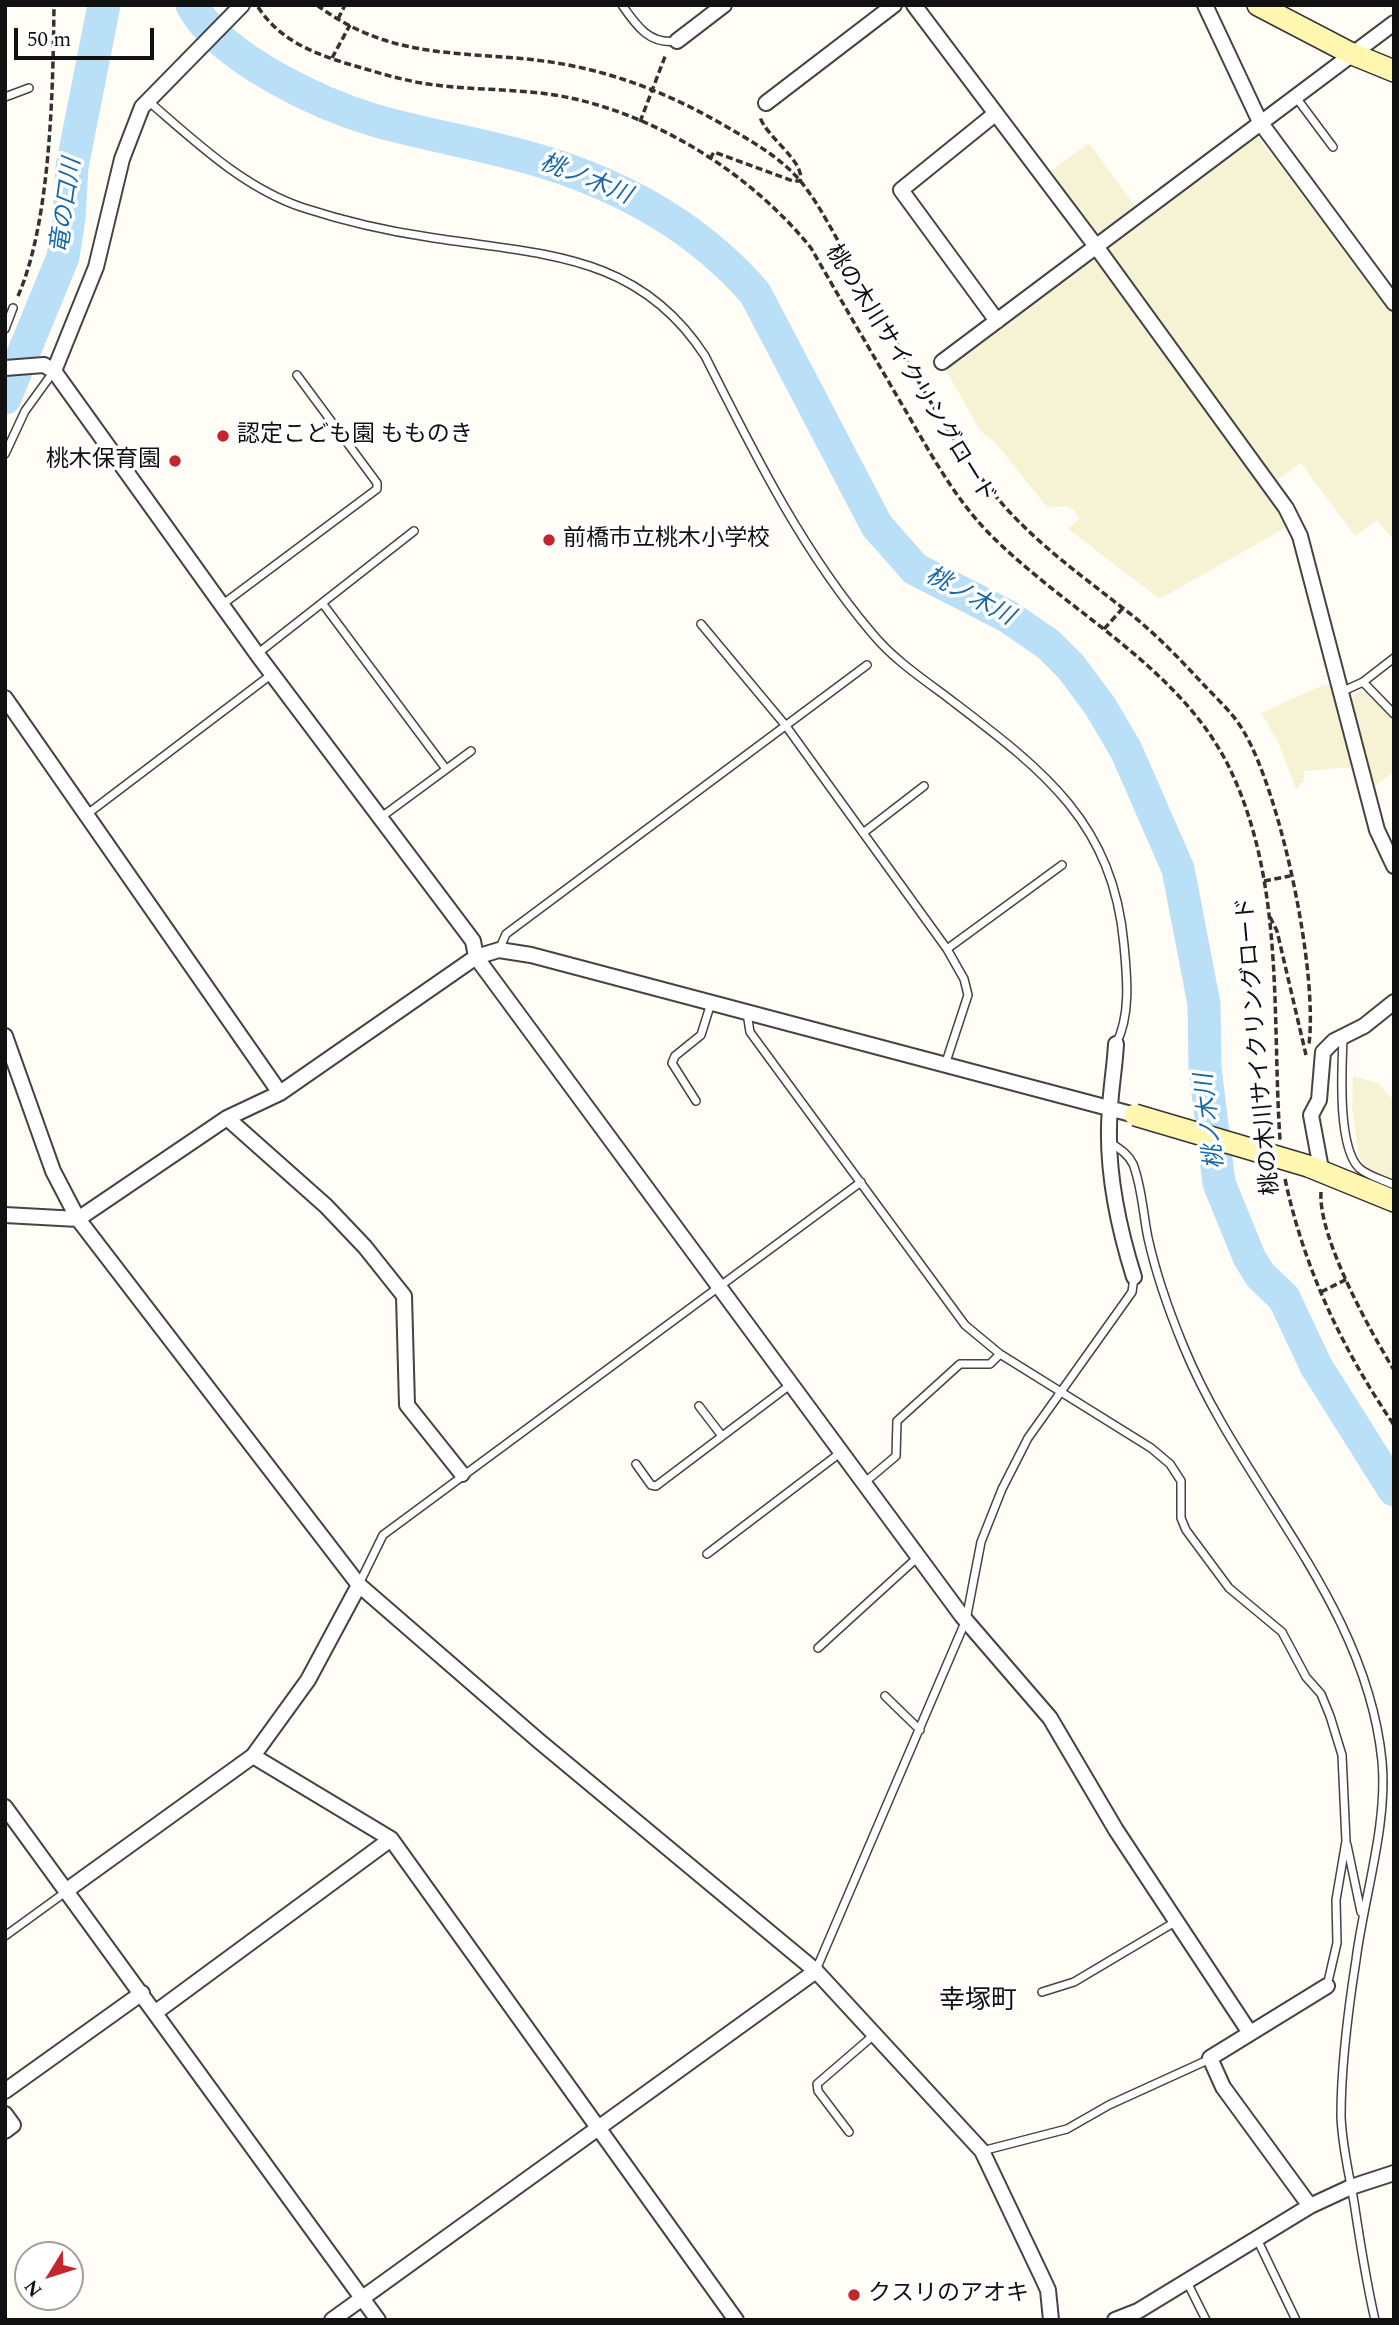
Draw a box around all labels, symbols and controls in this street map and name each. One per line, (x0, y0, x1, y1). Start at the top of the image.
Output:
scale bar (18, 14, 158, 58)
text: 50 m (27, 24, 71, 56)
water label: 桃ノ木川 (535, 150, 635, 212)
water label: 竜の口川 (47, 156, 89, 256)
street label: 桃の木川サイクリングロード (818, 241, 1000, 509)
place label: 認定こども園 もものき (237, 422, 473, 450)
marker: 認定こども園 もものき (215, 428, 231, 444)
place label: 桃木保育園 (46, 447, 161, 475)
marker: 桃木保育園 (167, 453, 183, 469)
place label: 前橋市立桃木小学校 (563, 526, 770, 554)
marker: 前橋市立桃木小学校 (541, 532, 557, 548)
water label: 桃ノ木川 (920, 563, 1018, 633)
street label: 桃の木川サイクリングロード (1233, 896, 1287, 1196)
water label: 桃ノ木川 (1192, 1072, 1232, 1170)
district label: 幸塚町 (939, 1987, 1017, 2019)
north arrow (14, 2241, 84, 2311)
text: N (17, 2273, 50, 2303)
place label: クスリのアオキ (868, 2281, 1029, 2309)
marker: クスリのアオキ (846, 2287, 862, 2303)

